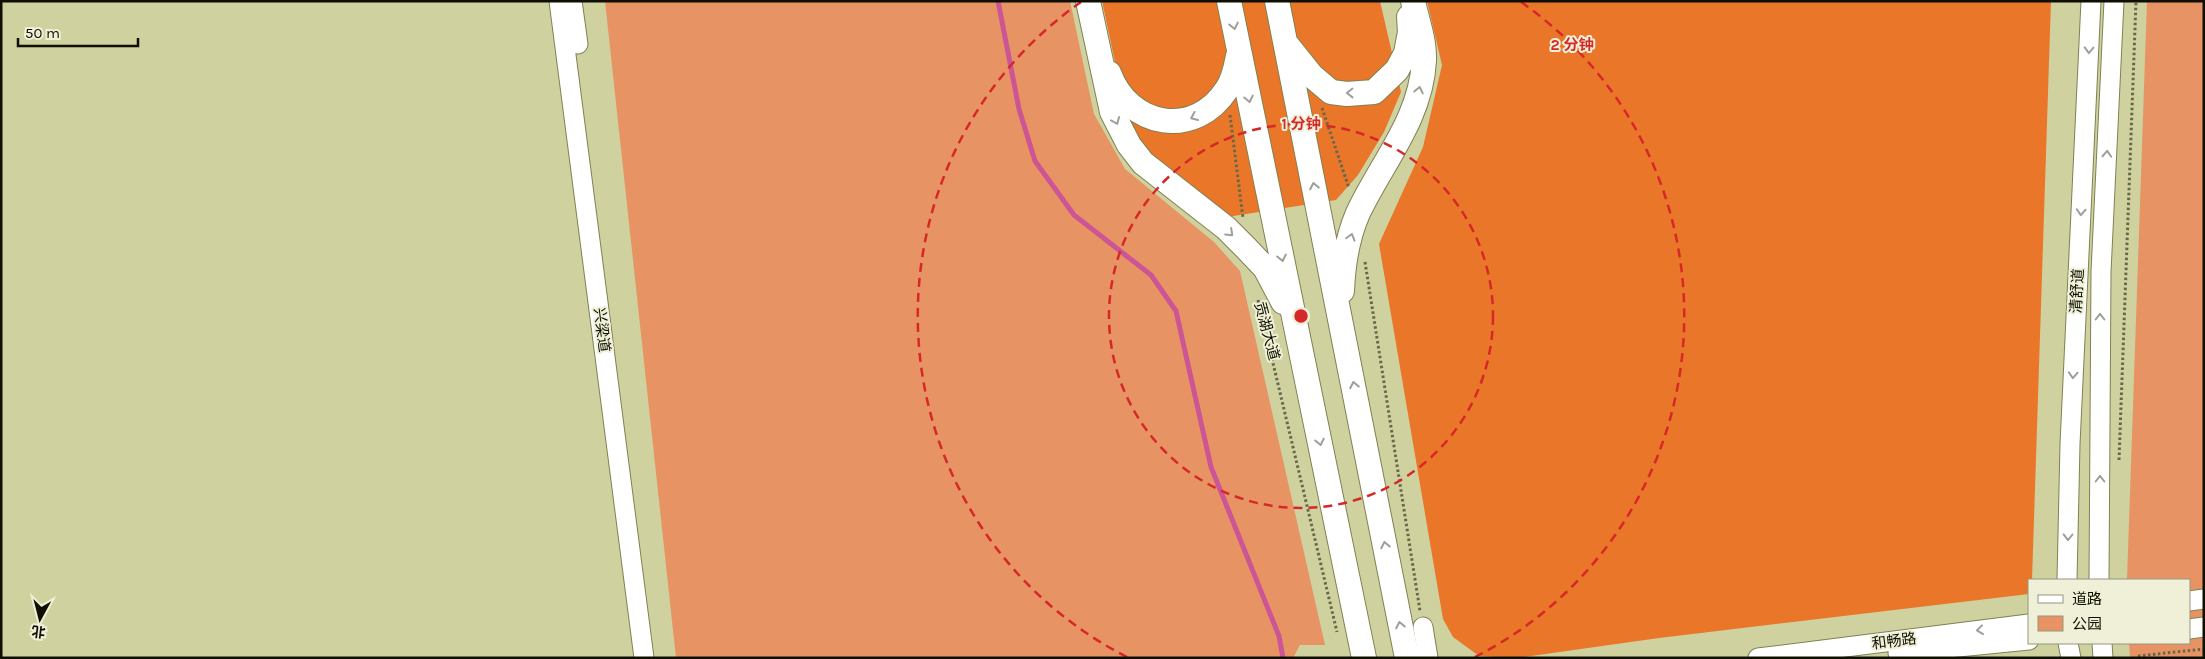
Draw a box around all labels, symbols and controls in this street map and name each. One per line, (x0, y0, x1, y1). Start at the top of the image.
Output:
scale bar (18, 15, 138, 47)
one-way arrow (1228, 22, 1239, 31)
text: 50 m (25, 24, 60, 42)
text: 2 分钟 (1551, 36, 1593, 54)
one-way arrow (2084, 46, 2095, 54)
one-way arrow (1413, 86, 1424, 95)
one-way arrow (1346, 88, 1354, 99)
one-way arrow (1243, 95, 1254, 104)
one-way arrow (1190, 110, 1199, 120)
text: 1 分钟 (1281, 115, 1321, 133)
one-way arrow (1109, 116, 1120, 125)
one-way arrow (2101, 150, 2112, 158)
one-way arrow (1309, 181, 1320, 190)
one-way arrow (2076, 209, 2087, 217)
one-way arrow (1225, 227, 1234, 236)
one-way arrow (1346, 233, 1356, 241)
one-way arrow (1276, 254, 1286, 263)
street label: 清舒道 (2067, 268, 2087, 314)
street label: 贡湖大道 (1251, 300, 1283, 362)
street label: 兴梁道 (590, 307, 614, 353)
centre of rings (1292, 307, 1310, 325)
one-way arrow (2095, 312, 2105, 320)
one-way arrow (2068, 371, 2079, 379)
one-way arrow (1349, 381, 1359, 390)
one-way arrow (1314, 438, 1325, 447)
one-way arrow (2095, 475, 2105, 482)
one-way arrow (2063, 534, 2073, 541)
one-way arrow (1380, 540, 1391, 549)
legend (2028, 579, 2190, 644)
text: 道路 (2072, 590, 2102, 608)
north arrow (15, 594, 65, 644)
text: 公园 (2072, 615, 2102, 633)
one-way arrow (1396, 621, 1406, 629)
text: 北 (30, 622, 46, 641)
one-way arrow (1976, 624, 1984, 635)
street label: 和畅路 (1871, 629, 1917, 653)

